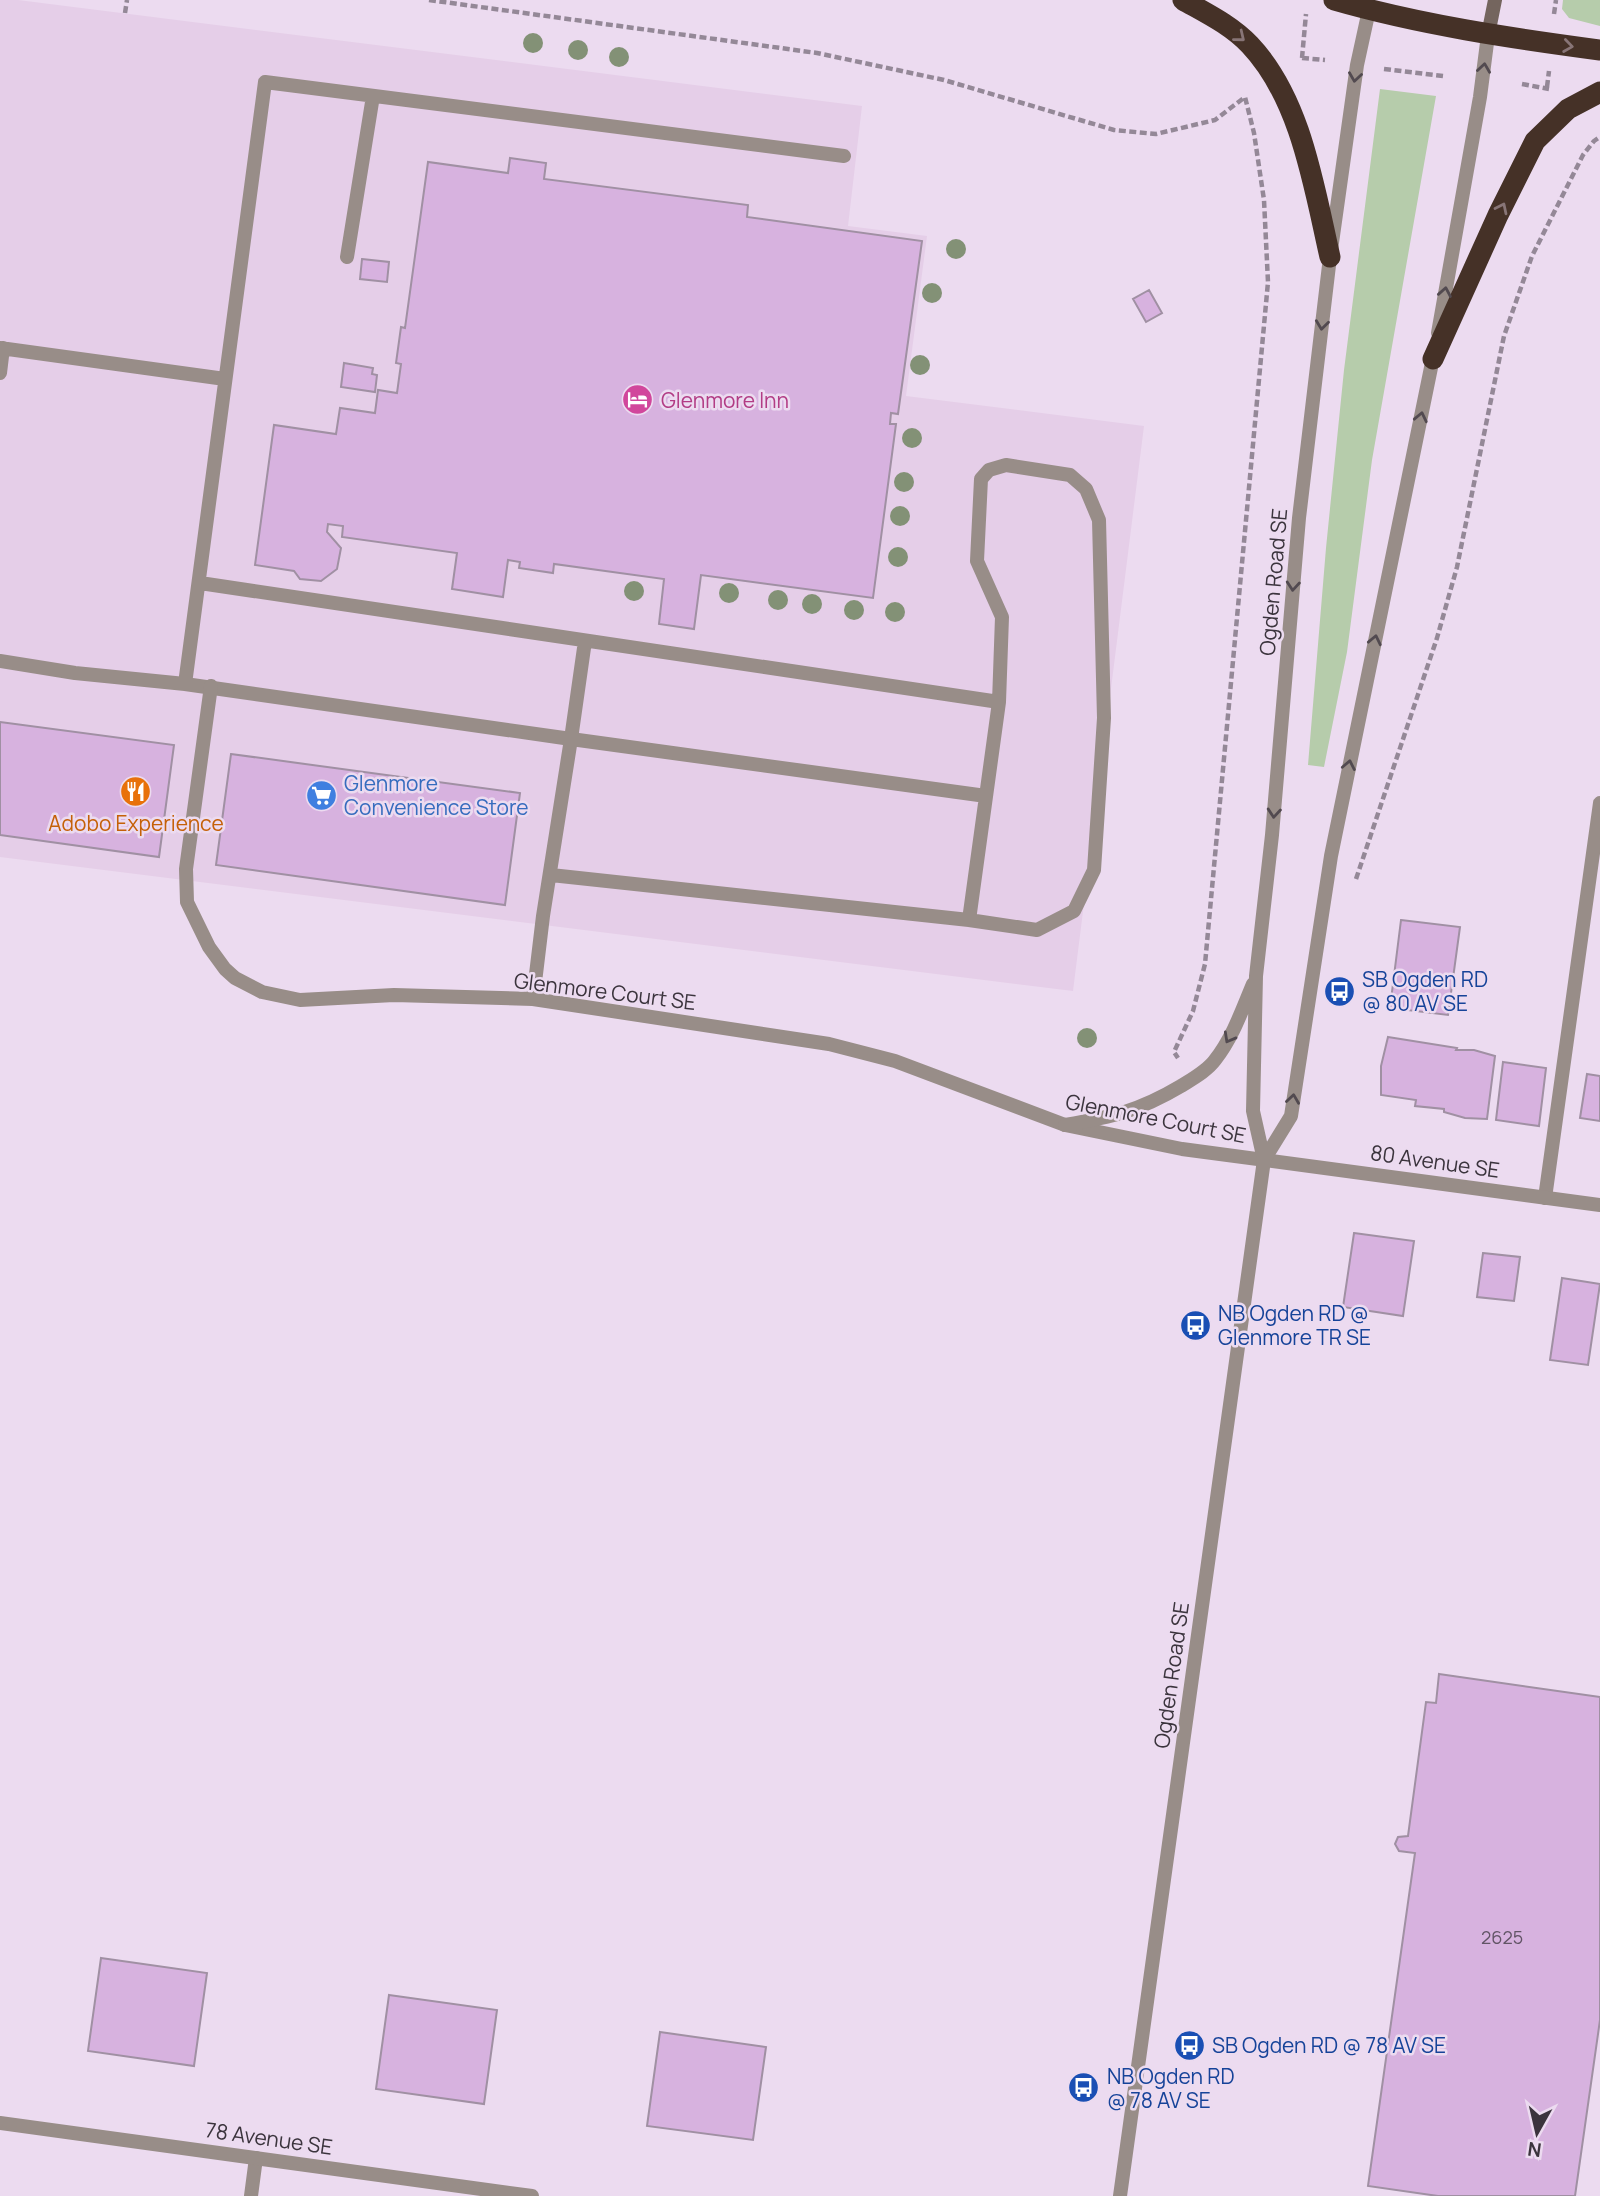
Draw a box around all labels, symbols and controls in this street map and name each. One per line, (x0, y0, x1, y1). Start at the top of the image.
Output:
one-way arrow (1232, 29, 1245, 41)
one-way arrow (1562, 38, 1574, 53)
one-way arrow (1476, 62, 1491, 74)
one-way arrow (1348, 71, 1363, 83)
one-way arrow (1494, 203, 1508, 215)
one-way arrow (1437, 286, 1452, 298)
one-way arrow (1315, 319, 1330, 331)
hotel icon: Glenmore Inn (621, 383, 655, 417)
place label: Glenmore Inn (661, 386, 789, 414)
one-way arrow (1413, 411, 1428, 423)
street label: Ogden Road SE (1253, 507, 1293, 657)
one-way arrow (1286, 581, 1301, 592)
one-way arrow (1366, 634, 1381, 646)
one-way arrow (1341, 759, 1356, 771)
place label: Glenmore Convenience Store (344, 769, 529, 821)
restaurant icon: Adobo Experience (119, 774, 153, 808)
supermarket icon: Glenmore Convenience Store (304, 778, 338, 812)
one-way arrow (1267, 807, 1282, 818)
place label: Adobo Experience (48, 809, 224, 837)
place label: SB Ogden RD @ 80 AV SE (1362, 965, 1488, 1017)
street label: Glenmore Court SE (512, 966, 698, 1016)
bus stop icon: SB Ogden RD @ 80 AV SE (1322, 974, 1356, 1008)
one-way arrow (1224, 1031, 1237, 1044)
street label: Glenmore Court SE (1063, 1087, 1249, 1149)
one-way arrow (1286, 1093, 1301, 1105)
street label: 80 Avenue SE (1369, 1138, 1501, 1184)
place label: NB Ogden RD @ Glenmore TR SE (1218, 1299, 1371, 1351)
bus stop icon: NB Ogden RD @ Glenmore TR SE (1178, 1308, 1212, 1342)
street label: Ogden Road SE (1147, 1600, 1195, 1750)
house number: 2625 (1481, 1925, 1523, 1949)
bus stop icon: SB Ogden RD @ 78 AV SE (1172, 2028, 1206, 2062)
place label: SB Ogden RD @ 78 AV SE (1212, 2031, 1446, 2059)
place label: NB Ogden RD @ 78 AV SE (1107, 2062, 1235, 2114)
bus stop icon: NB Ogden RD @ 78 AV SE (1067, 2071, 1101, 2105)
north arrow (1502, 2098, 1572, 2168)
street label: 78 Avenue SE (204, 2115, 334, 2161)
text: N (1526, 2136, 1543, 2164)

